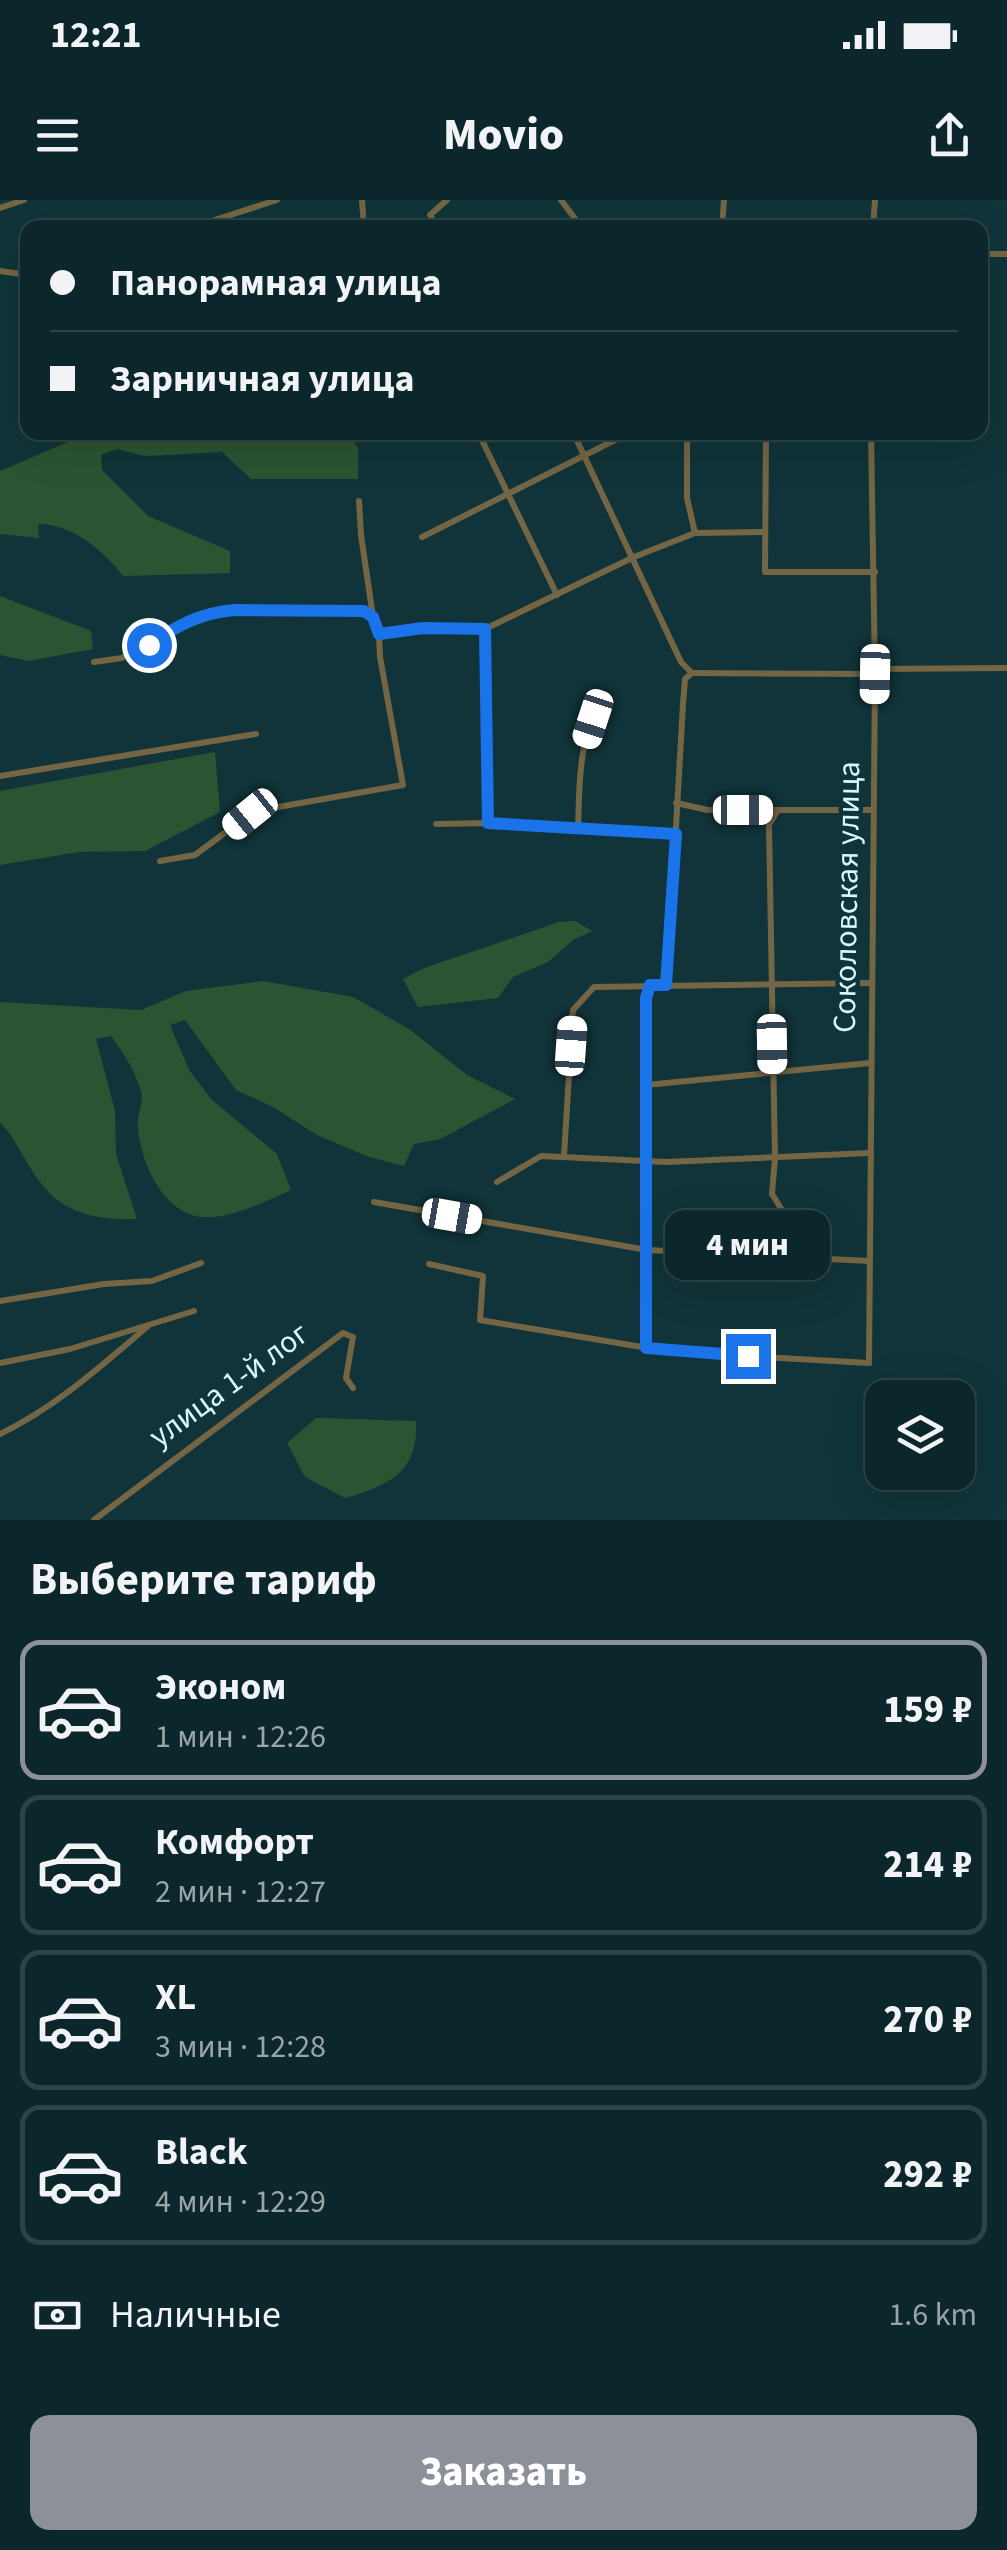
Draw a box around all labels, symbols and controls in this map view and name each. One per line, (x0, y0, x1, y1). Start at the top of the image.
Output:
text: 12:21 (50, 8, 142, 62)
text: Movio (443, 103, 564, 167)
icon: menu (30, 108, 85, 163)
icon: share (922, 108, 977, 163)
text: Панорамная улица (110, 256, 441, 310)
text: Зарничная улица (110, 352, 415, 406)
route start (127, 623, 172, 668)
car (859, 644, 891, 704)
car (569, 686, 617, 752)
street label: Соколовская улица (822, 761, 872, 1033)
car (217, 783, 283, 845)
car (713, 795, 773, 825)
car (756, 1014, 788, 1074)
car (554, 1015, 588, 1077)
car (420, 1196, 484, 1236)
callout: 4 мин (666, 1211, 830, 1281)
text: 4 мин (706, 1222, 789, 1268)
street label: улица 1-й лог (139, 1311, 319, 1459)
route end (726, 1334, 771, 1379)
map controls (865, 1380, 975, 1490)
button: layers (865, 1380, 975, 1490)
text: Выберите тариф (30, 1548, 377, 1612)
text: Эконом (155, 1660, 286, 1714)
icon: car (35, 1665, 125, 1755)
text: 159 ₽ (883, 1683, 972, 1737)
text: 1 мин · 12:26 (155, 1714, 326, 1760)
text: Комфорт (155, 1815, 314, 1869)
icon: car (35, 1820, 125, 1910)
text: 214 ₽ (883, 1838, 972, 1892)
text: 2 мин · 12:27 (155, 1869, 326, 1915)
text: XL (155, 1970, 196, 2024)
icon: car (35, 1975, 125, 2065)
text: 270 ₽ (883, 1993, 972, 2047)
text: 3 мин · 12:28 (155, 2024, 326, 2070)
text: Black (155, 2125, 248, 2179)
icon: car (35, 2130, 125, 2220)
text: 292 ₽ (883, 2148, 972, 2202)
text: 4 мин · 12:29 (155, 2179, 326, 2225)
icon: cash (30, 2288, 85, 2343)
text: Наличные (110, 2288, 281, 2342)
text: 1.6 km (888, 2292, 977, 2338)
button: Заказать (30, 2415, 977, 2530)

